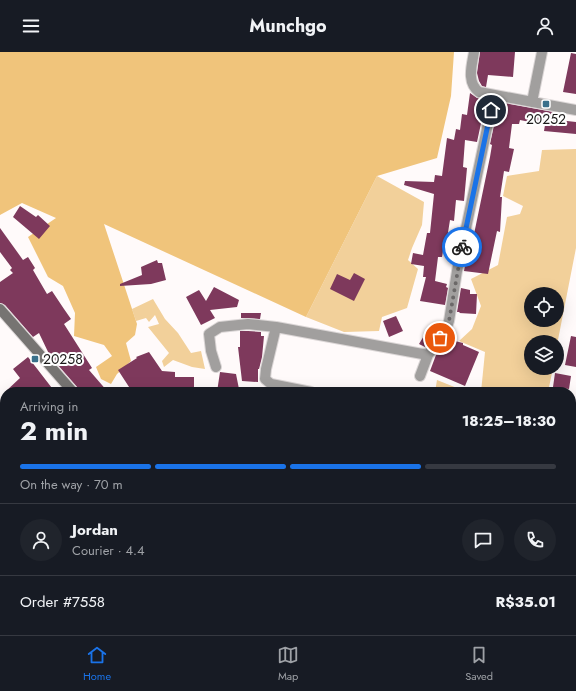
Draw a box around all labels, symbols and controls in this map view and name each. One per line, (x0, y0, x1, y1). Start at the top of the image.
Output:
text: Munchgo (249, 13, 327, 39)
icon: menu (20, 15, 42, 37)
icon: person (534, 15, 556, 37)
pin (474, 93, 508, 127)
icon: home (480, 99, 502, 121)
marker: 20252 (541, 99, 551, 109)
place label: 20252 (526, 109, 566, 129)
courier (442, 227, 482, 267)
icon: bike (451, 236, 473, 258)
map controls (524, 287, 564, 375)
button: locate (524, 287, 564, 327)
pin (423, 321, 457, 355)
icon: bag (429, 327, 451, 349)
button: layers (524, 335, 564, 375)
place label: 20258 (43, 349, 83, 369)
marker: 20258 (30, 354, 40, 364)
text: Arriving in (20, 397, 78, 416)
text: 18:25–18:30 (462, 410, 556, 432)
text: 2 min (20, 412, 88, 450)
text: On the way · 70 m (20, 475, 123, 494)
button: person (20, 519, 62, 561)
text: Jordan (72, 519, 118, 541)
button: chat (462, 519, 504, 561)
button: phone (514, 519, 556, 561)
text: Courier · 4.4 (72, 541, 145, 560)
text: Order #7558 (20, 591, 105, 613)
text: R$35.01 (496, 591, 556, 613)
tab: Home (83, 644, 111, 684)
tab: Map (277, 644, 299, 684)
tab: Saved (465, 644, 493, 684)

